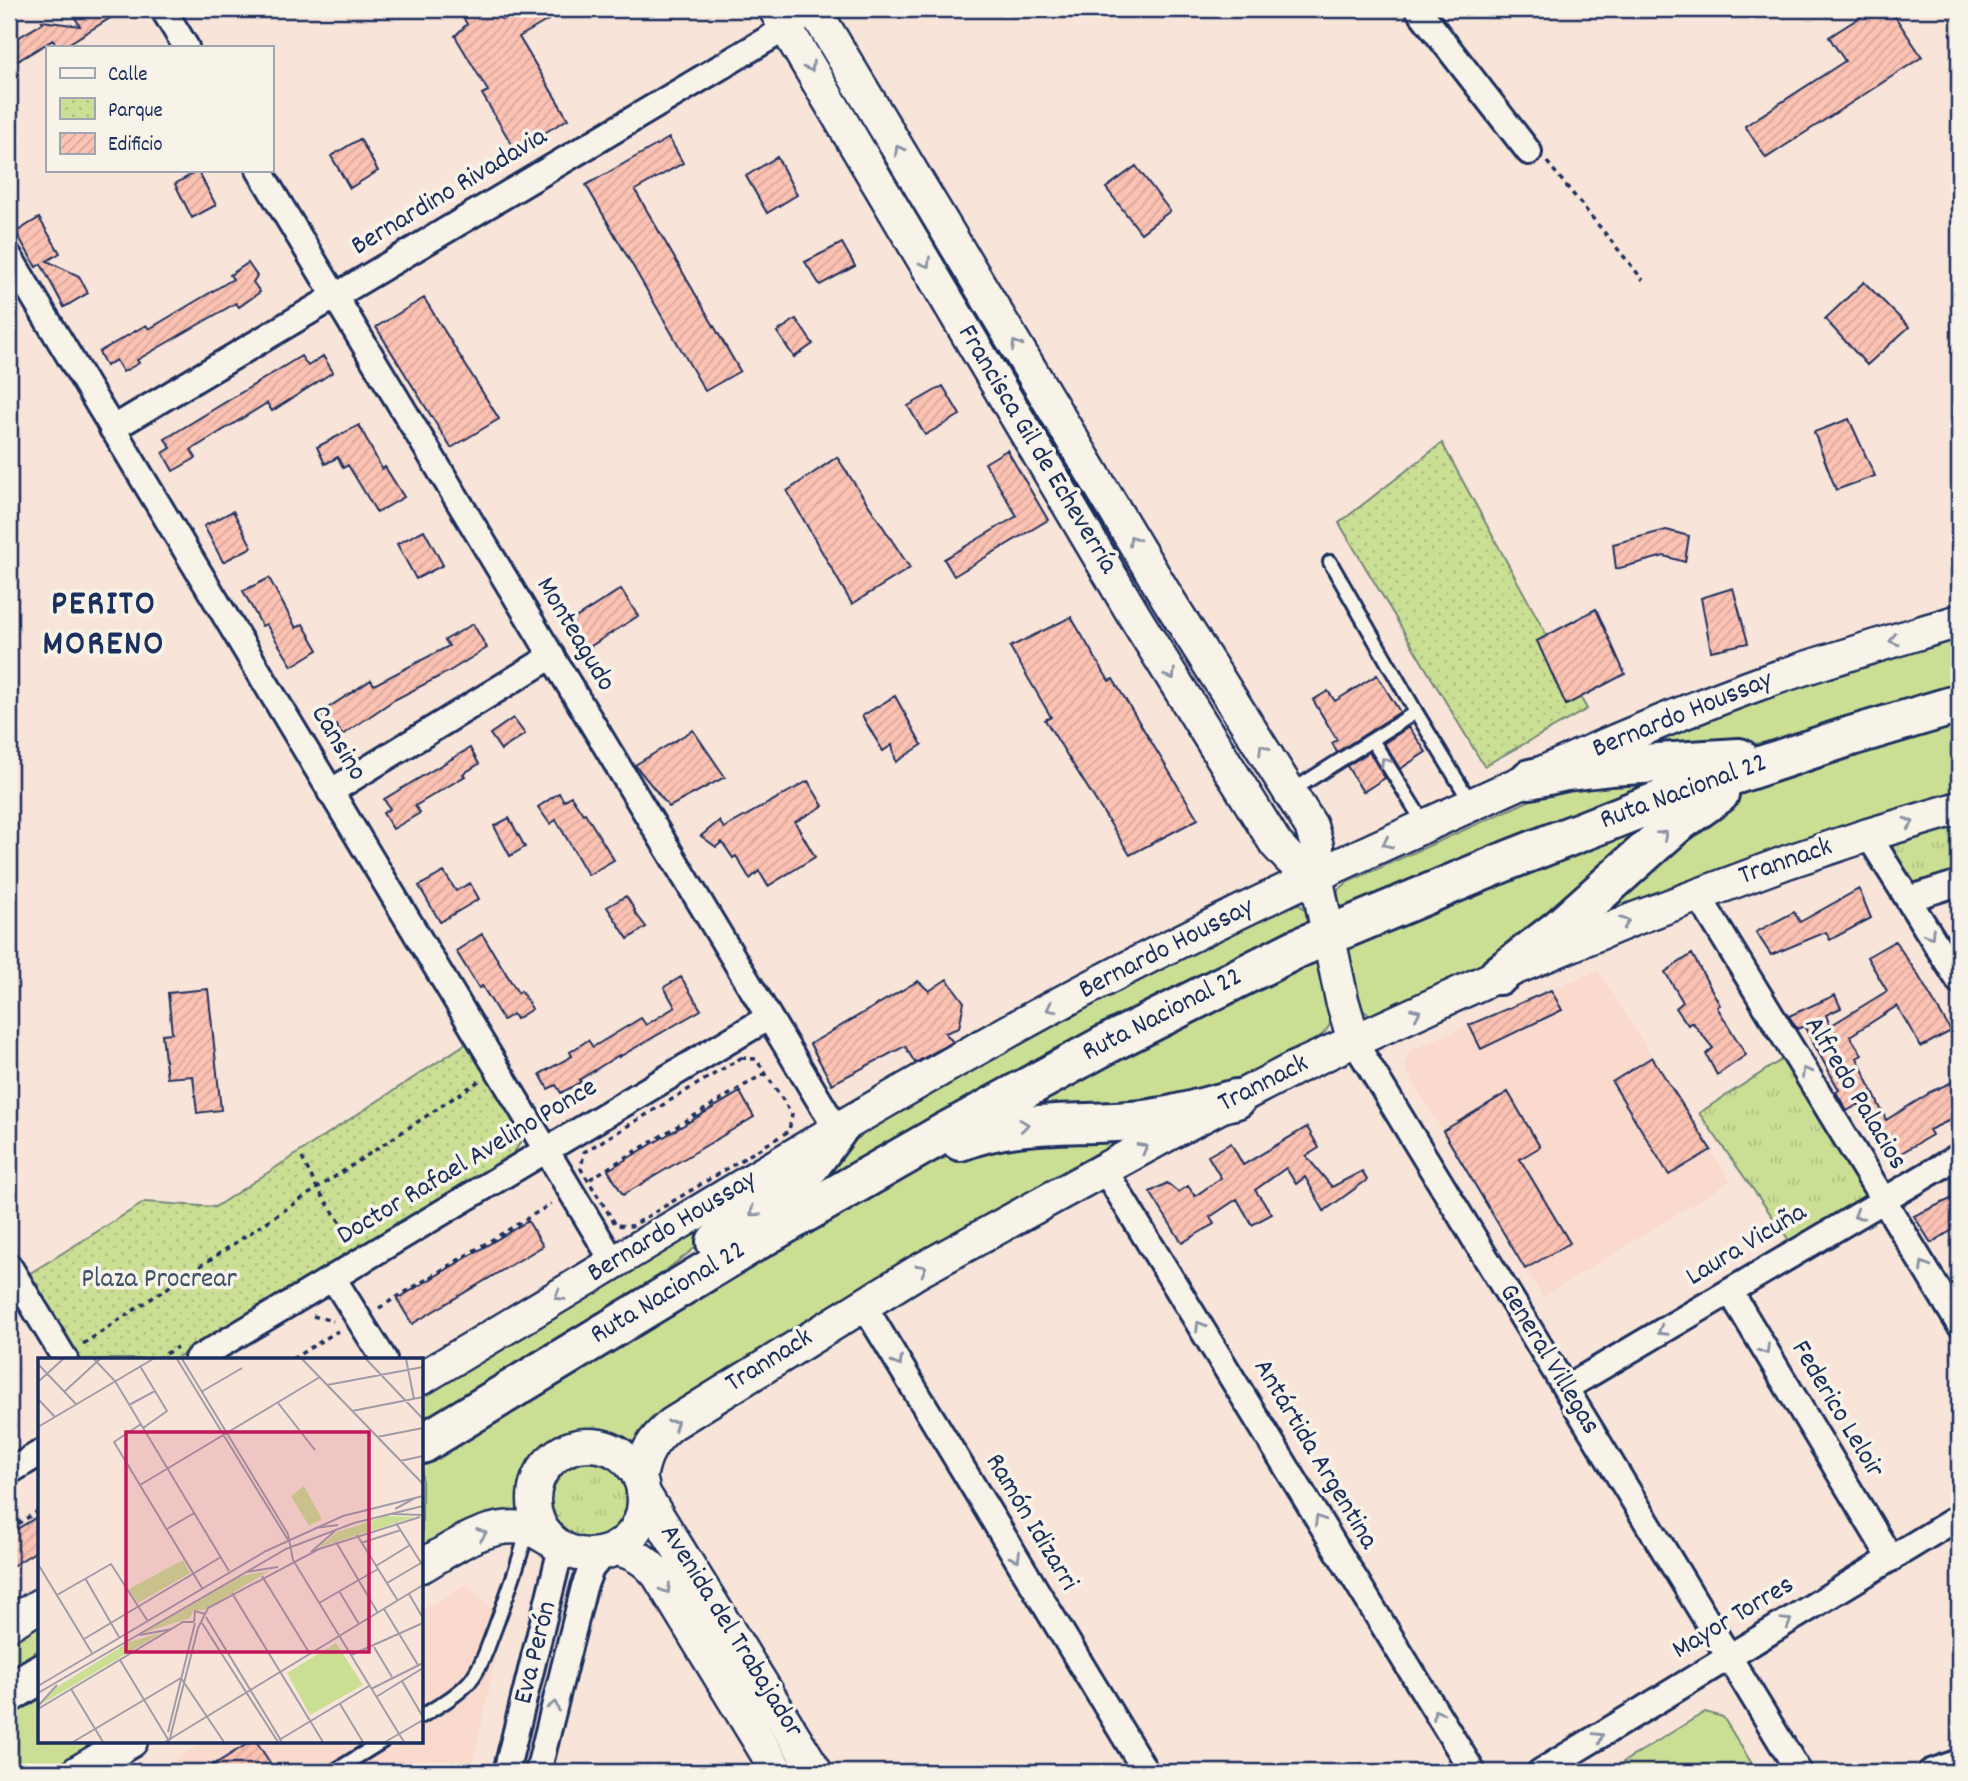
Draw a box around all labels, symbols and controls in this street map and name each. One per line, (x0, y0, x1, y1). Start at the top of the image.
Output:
legend (46, 46, 273, 172)
one-way arrow (801, 60, 814, 73)
text: Calle (108, 61, 147, 91)
text: Parque (108, 97, 163, 127)
street label: Bernardino Rivadavia (344, 118, 556, 267)
text: Edificio (108, 131, 163, 161)
one-way arrow (894, 144, 907, 157)
one-way arrow (917, 256, 930, 269)
street label: Francisca Gil de Echeverría (946, 318, 1127, 583)
one-way arrow (1011, 339, 1024, 352)
one-way arrow (1128, 535, 1141, 548)
street label: Monteagudo (524, 570, 624, 700)
district label: PERITO MORENO (43, 581, 165, 671)
one-way arrow (1888, 632, 1900, 647)
street label: Bernardo Houssay (1587, 661, 1780, 770)
one-way arrow (1163, 668, 1176, 681)
street label: Cansino (299, 698, 375, 790)
one-way arrow (1258, 744, 1271, 757)
street label: Ruta Nacional 22 (1595, 744, 1773, 842)
one-way arrow (1381, 757, 1394, 770)
one-way arrow (1903, 816, 1915, 831)
street label: Trannack (1734, 828, 1838, 898)
one-way arrow (1655, 831, 1668, 843)
one-way arrow (1382, 835, 1394, 849)
street label: Bernardo Houssay (1073, 888, 1262, 1011)
one-way arrow (1618, 917, 1630, 931)
one-way arrow (1922, 927, 1935, 940)
street label: Ruta Nacional 22 (1076, 958, 1250, 1074)
one-way arrow (1046, 1000, 1058, 1013)
one-way arrow (1409, 1007, 1421, 1021)
street label: Alfredo Palacios (1792, 1010, 1916, 1178)
street label: Trannack (1212, 1045, 1316, 1125)
one-way arrow (1801, 1066, 1814, 1079)
street label: Doctor Rafael Avelino Ponce (330, 1069, 606, 1257)
one-way arrow (1018, 1118, 1030, 1133)
one-way arrow (1136, 1143, 1148, 1156)
street label: Bernardo Houssay (581, 1161, 766, 1294)
street label: Laura Vicuña (1679, 1194, 1816, 1298)
one-way arrow (749, 1203, 761, 1216)
one-way arrow (1853, 1207, 1866, 1220)
street label: Ruta Nacional 22 (584, 1232, 754, 1356)
park label: Plaza Procrear (81, 1261, 237, 1301)
one-way arrow (1919, 1261, 1932, 1274)
one-way arrow (915, 1264, 927, 1277)
street label: General Villegas (1487, 1277, 1609, 1443)
one-way arrow (553, 1288, 566, 1301)
street label: Trannack (718, 1319, 822, 1405)
one-way arrow (1195, 1320, 1208, 1333)
one-way arrow (1657, 1323, 1670, 1336)
street label: Federico Leloir (1779, 1334, 1893, 1487)
one-way arrow (1757, 1342, 1770, 1355)
street label: Antártida Argentina (1241, 1352, 1387, 1559)
one-way arrow (890, 1355, 903, 1368)
inset map (38, 1358, 424, 1742)
one-way arrow (666, 1420, 679, 1432)
street label: Ramón Idizarri (973, 1447, 1087, 1599)
one-way arrow (1314, 1514, 1327, 1527)
street label: Avenida del Trabajador (648, 1518, 812, 1747)
one-way arrow (475, 1528, 487, 1542)
one-way arrow (1008, 1549, 1021, 1562)
street label: Mayor Torres (1665, 1567, 1803, 1671)
one-way arrow (658, 1581, 671, 1594)
street label: Eva Perón (505, 1597, 569, 1709)
one-way arrow (1780, 1617, 1793, 1630)
one-way arrow (546, 1700, 560, 1712)
one-way arrow (1433, 1709, 1446, 1722)
one-way arrow (1591, 1732, 1604, 1745)

